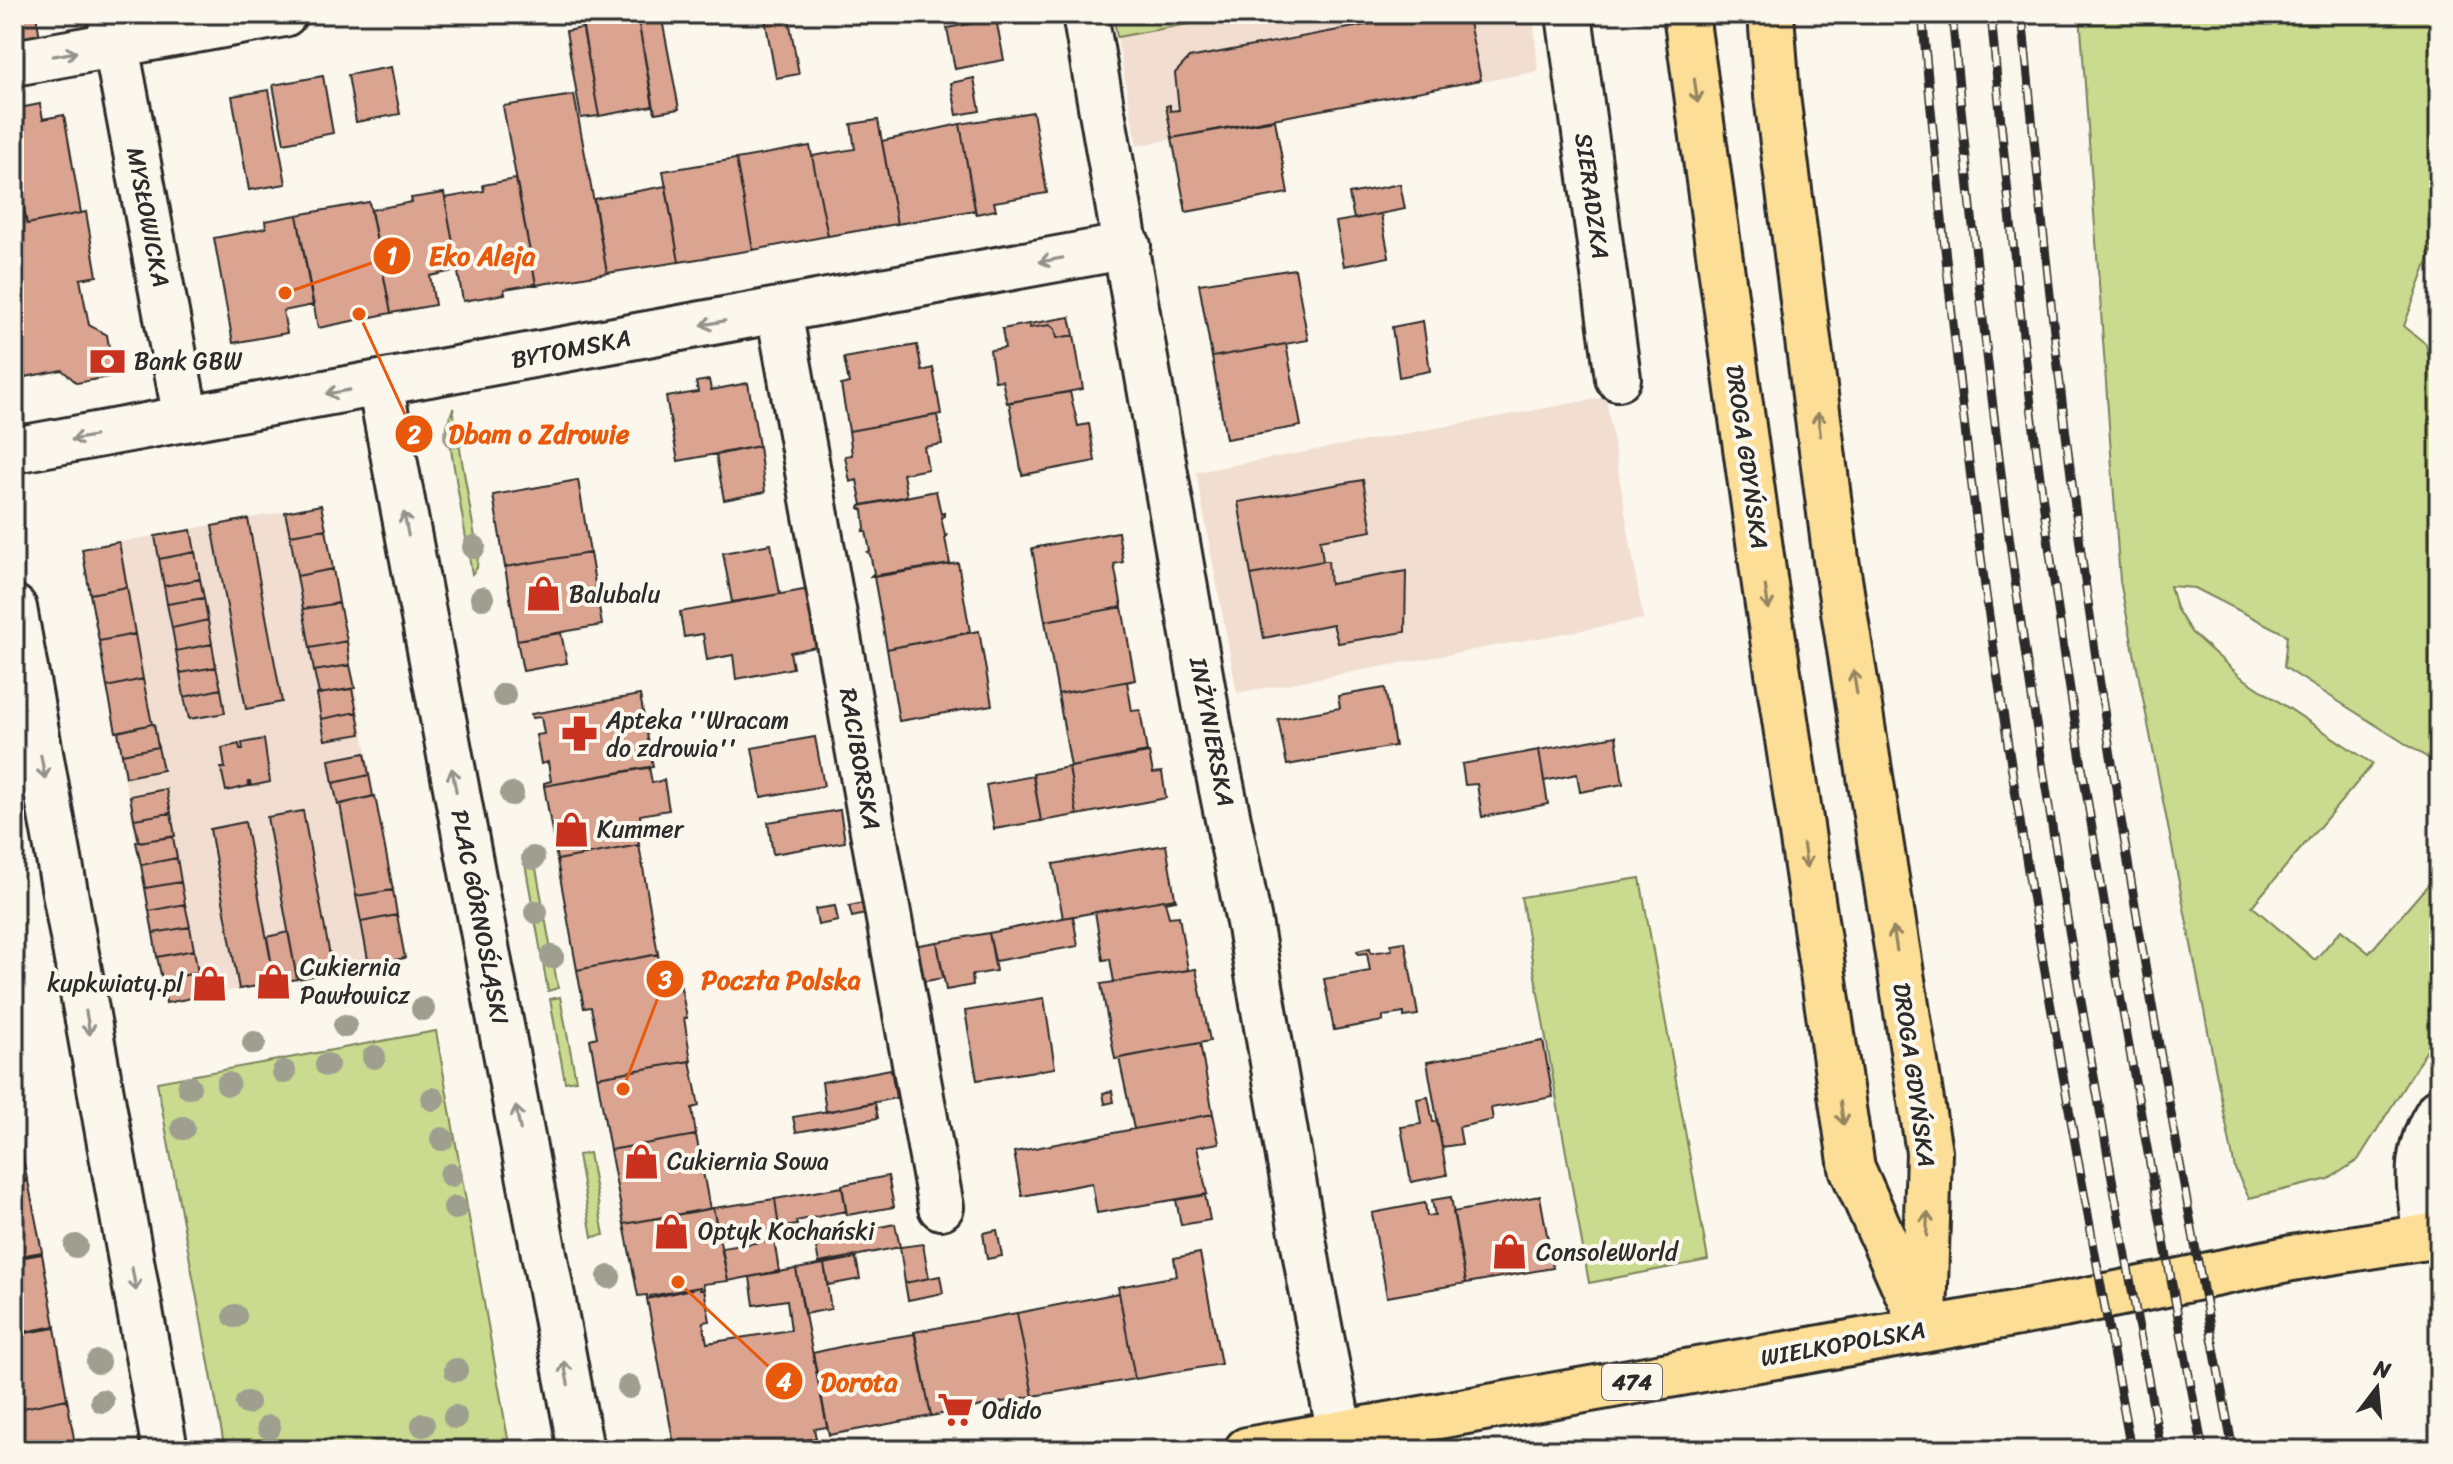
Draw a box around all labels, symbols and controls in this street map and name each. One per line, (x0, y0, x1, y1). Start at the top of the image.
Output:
one-way arrow (51, 45, 77, 60)
one-way arrow (1689, 78, 1704, 103)
street label: SIERADZKA (1562, 130, 1622, 262)
street label: MYSŁOWICKA (114, 143, 182, 291)
callout: Eko Aleja (372, 231, 551, 281)
text: Eko Aleja (429, 233, 536, 279)
text: 1 (387, 235, 397, 277)
one-way arrow (1039, 254, 1064, 269)
one-way arrow (701, 316, 726, 331)
street label: BYTOMSKA (508, 317, 634, 381)
place label: Bank GBW (134, 340, 242, 382)
bank icon: Bank GBW (89, 342, 127, 380)
street label: DROGA GDYŃSKA (1713, 362, 1781, 552)
one-way arrow (326, 385, 352, 400)
callout: Dbam o Zdrowie (394, 409, 645, 459)
text: Dbam o Zdrowie (449, 411, 630, 457)
one-way arrow (1811, 412, 1826, 438)
text: 2 (406, 414, 421, 456)
one-way arrow (70, 431, 96, 446)
one-way arrow (398, 512, 413, 538)
place label: Balubalu (569, 573, 661, 615)
shop icon: Balubalu (524, 575, 562, 613)
one-way arrow (1760, 585, 1775, 611)
street label: INŻYNIERSKA (1177, 653, 1247, 810)
one-way arrow (1847, 670, 1862, 695)
street label: RACIBORSKA (827, 685, 893, 833)
place label: Apteka ''Wracam do zdrowia'' (605, 699, 789, 769)
pharmacy icon: Apteka ''Wracam do zdrowia'' (561, 715, 599, 753)
one-way arrow (36, 754, 51, 780)
one-way arrow (446, 768, 461, 793)
street label: PLAC GÓRNOŚLĄSKI (439, 806, 522, 1029)
place label: Kummer (597, 808, 685, 850)
shop icon: Kummer (552, 810, 590, 848)
one-way arrow (1798, 842, 1813, 868)
one-way arrow (1887, 927, 1902, 952)
place label: Cukiernia Pawłowicz (300, 946, 410, 1016)
callout: Poczta Polska (645, 954, 876, 1004)
text: Poczta Polska (701, 957, 861, 1003)
text: 3 (657, 959, 672, 1001)
place label: kupkwiaty.pl (47, 962, 184, 1004)
shop icon: Cukiernia Pawłowicz (255, 962, 293, 1000)
shop icon: kupkwiaty.pl (190, 964, 228, 1002)
street label: DROGA GDYŃSKA (1880, 980, 1948, 1170)
one-way arrow (82, 1010, 97, 1036)
one-way arrow (1835, 1100, 1850, 1125)
one-way arrow (510, 1106, 525, 1131)
place label: Cukiernia Sowa (667, 1140, 829, 1182)
shop icon: Cukiernia Sowa (622, 1142, 660, 1180)
place label: Optyk Kochański (698, 1210, 875, 1252)
one-way arrow (1919, 1211, 1934, 1238)
shop icon: Optyk Kochański (653, 1212, 691, 1250)
place label: ConsoleWorld (1536, 1231, 1679, 1273)
shop icon: ConsoleWorld (1491, 1233, 1529, 1271)
one-way arrow (128, 1266, 143, 1291)
street label: WIELKOPOLSKA (1757, 1309, 1929, 1379)
north arrow (2337, 1348, 2417, 1428)
text: N (2369, 1348, 2396, 1390)
callout: Dorota (764, 1356, 914, 1406)
text: Dorota (820, 1359, 898, 1405)
one-way arrow (558, 1361, 573, 1387)
text: 4 (777, 1361, 792, 1403)
road number: 474 (1602, 1364, 1662, 1400)
place label: Odido (982, 1389, 1042, 1431)
supermarket icon: Odido (937, 1391, 975, 1429)

